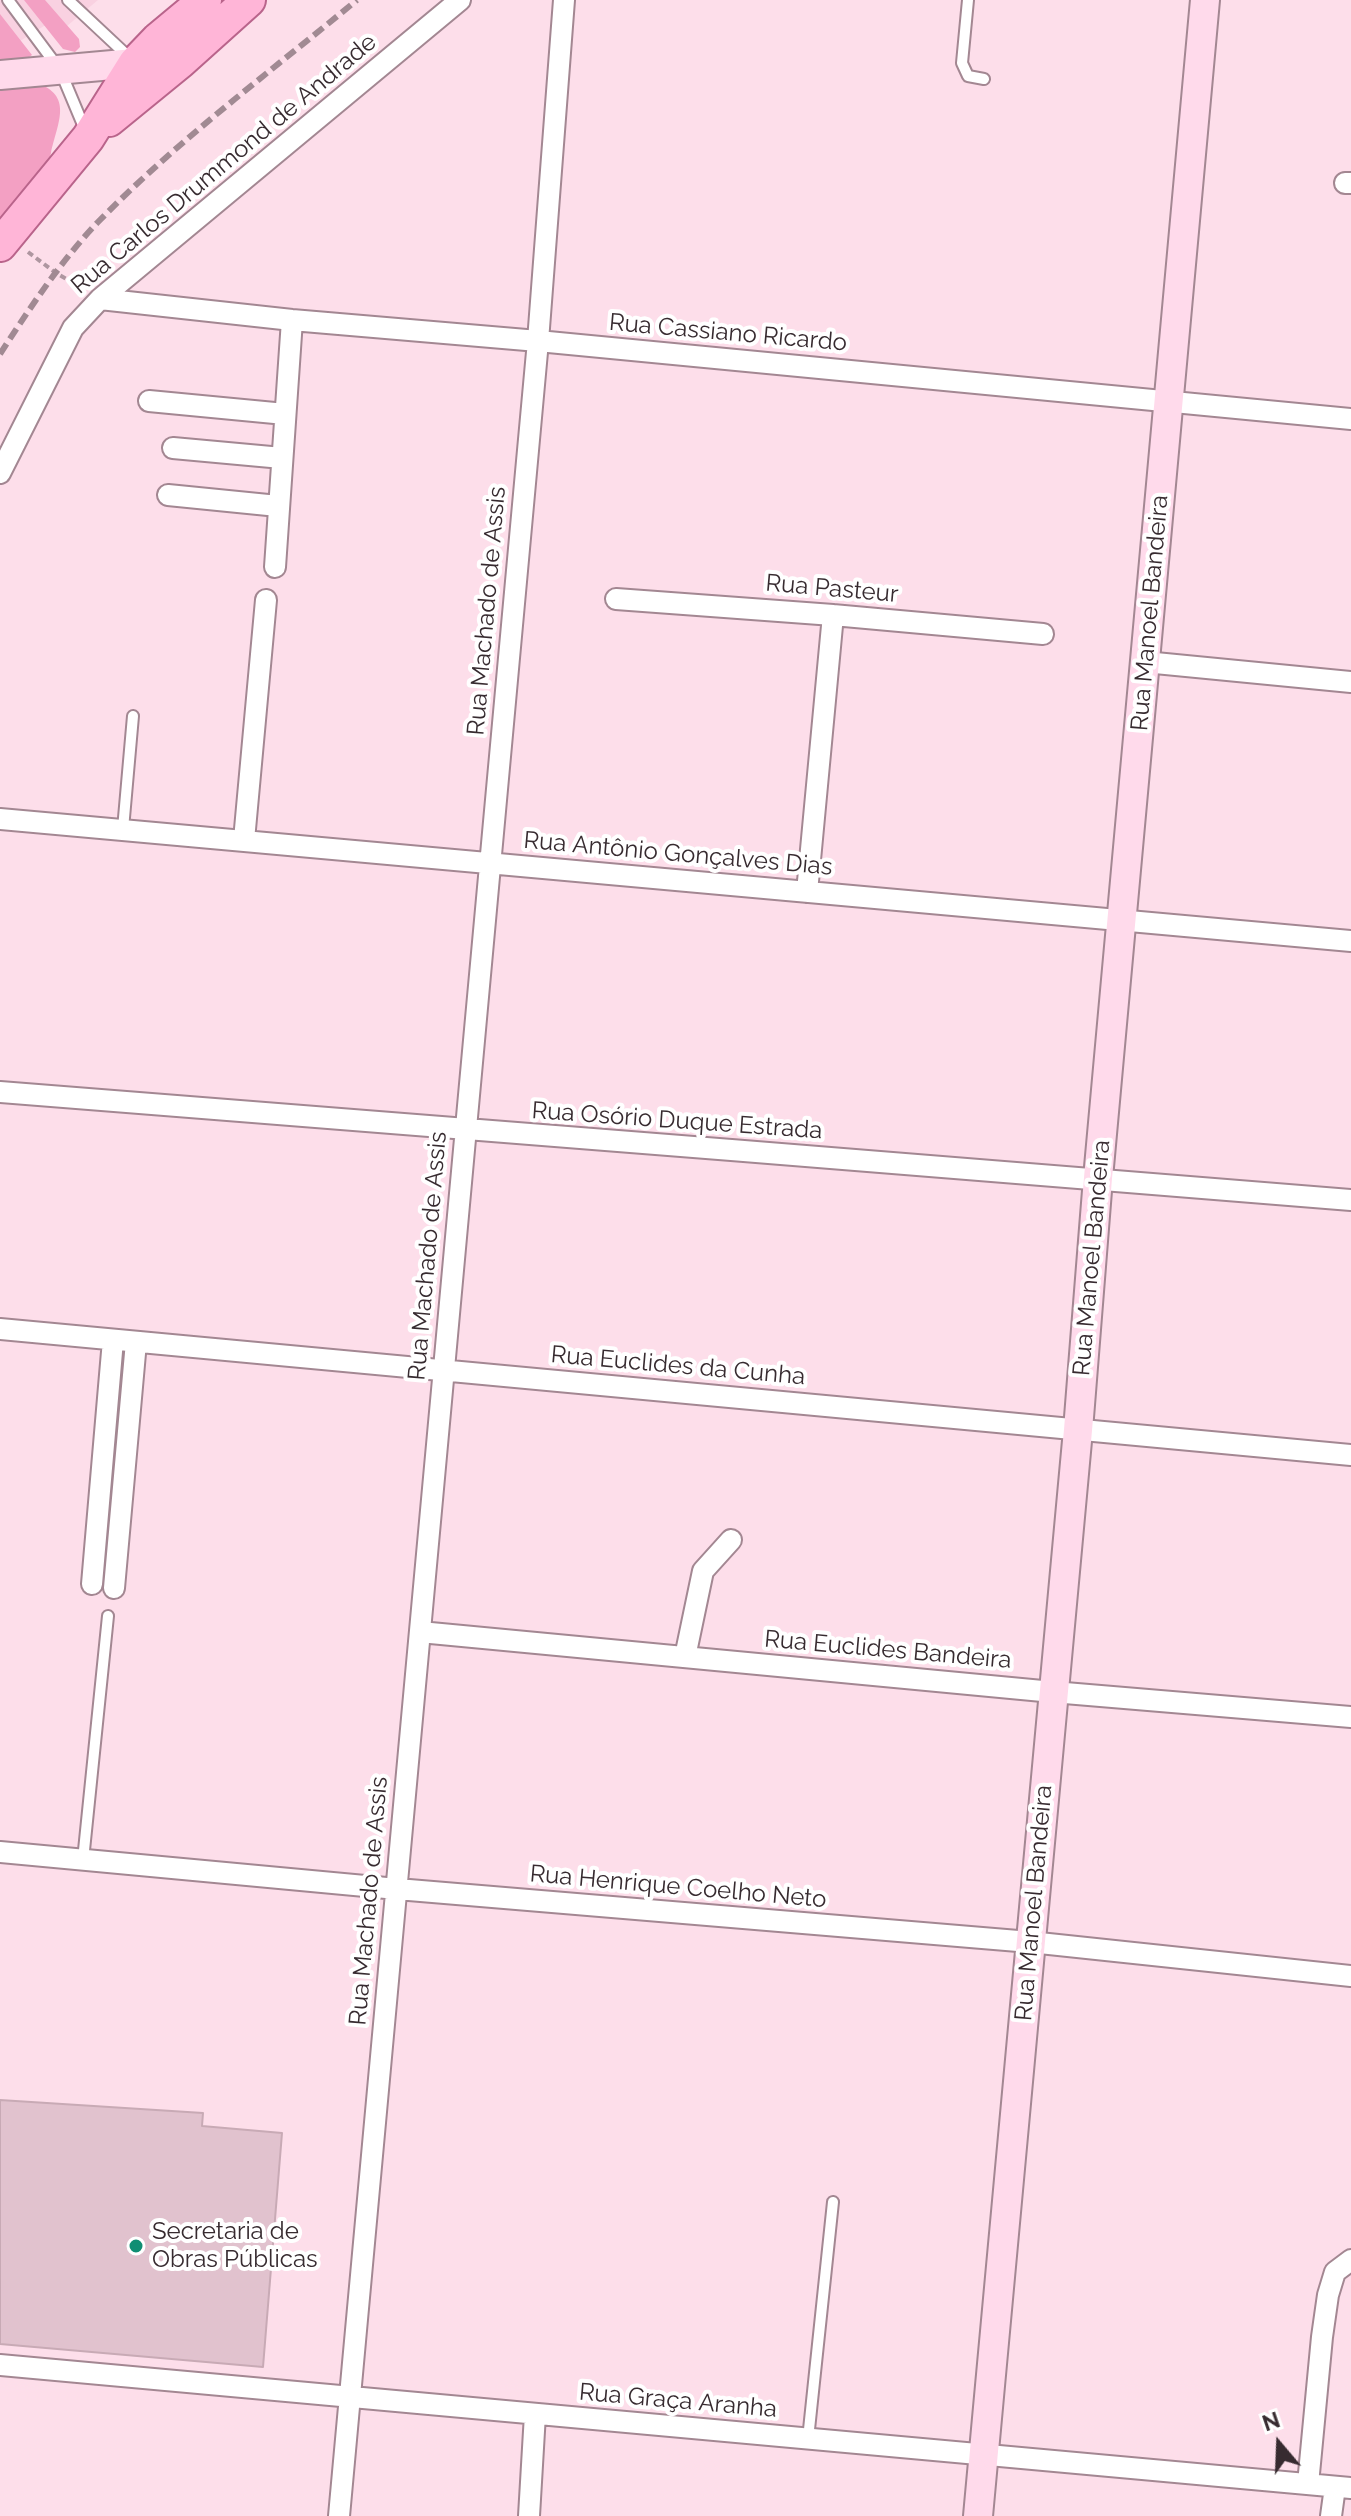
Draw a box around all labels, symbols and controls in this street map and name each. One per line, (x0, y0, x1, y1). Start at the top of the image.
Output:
street label: Rua Carlos Drummond de Andrade (66, 28, 382, 300)
street label: Rua Cassiano Ricardo (608, 308, 848, 358)
street label: Rua Machado de Assis (462, 485, 512, 737)
street label: Rua Manoel Bandeira (1125, 494, 1175, 732)
street label: Rua Pasteur (764, 569, 900, 609)
street label: Rua Antônio Gonçalves Dias (522, 826, 834, 882)
street label: Rua Osório Duque Estrada (531, 1096, 823, 1146)
street label: Rua Machado de Assis (403, 1130, 453, 1382)
street label: Rua Manoel Bandeira (1067, 1139, 1117, 1377)
street label: Rua Euclides da Cunha (550, 1341, 806, 1391)
street label: Rua Euclides Bandeira (763, 1625, 1013, 1675)
street label: Rua Machado de Assis (344, 1775, 394, 2027)
street label: Rua Manoel Bandeira (1009, 1784, 1059, 2022)
street label: Rua Henrique Coelho Neto (528, 1860, 828, 1914)
place label: Secretaria de Obras Públicas (152, 2218, 318, 2274)
marker: Secretaria de Obras Públicas (127, 2237, 145, 2255)
street label: Rua Graça Aranha (578, 2378, 778, 2424)
north arrow (1239, 2404, 1319, 2484)
text: N (1259, 2406, 1283, 2436)

